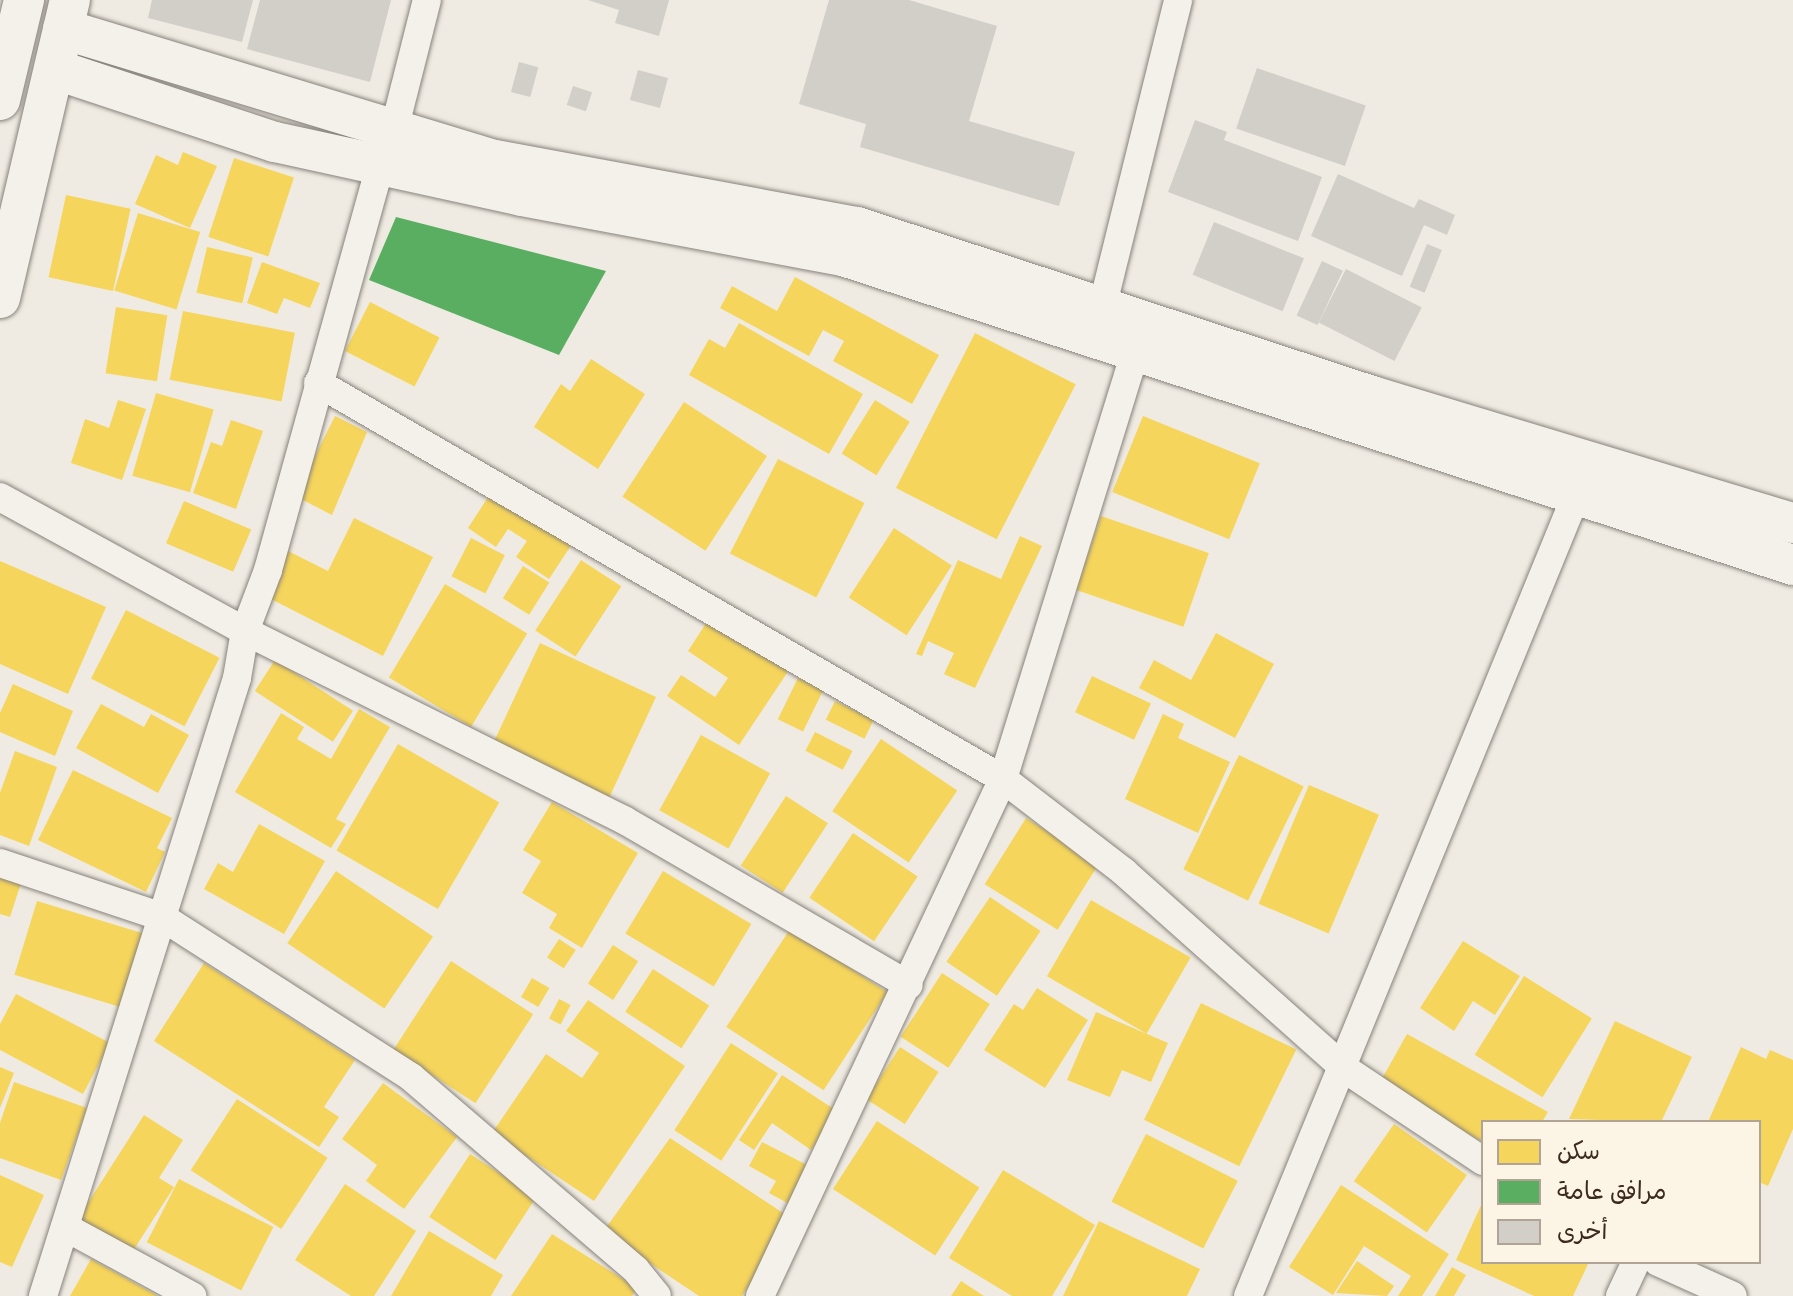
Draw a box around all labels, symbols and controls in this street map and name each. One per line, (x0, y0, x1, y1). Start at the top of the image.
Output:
legend (1481, 1120, 1761, 1264)
text: سكن (1557, 1137, 1600, 1166)
text: مرافق عامة (1557, 1177, 1667, 1206)
text: أخرى (1557, 1217, 1608, 1246)

